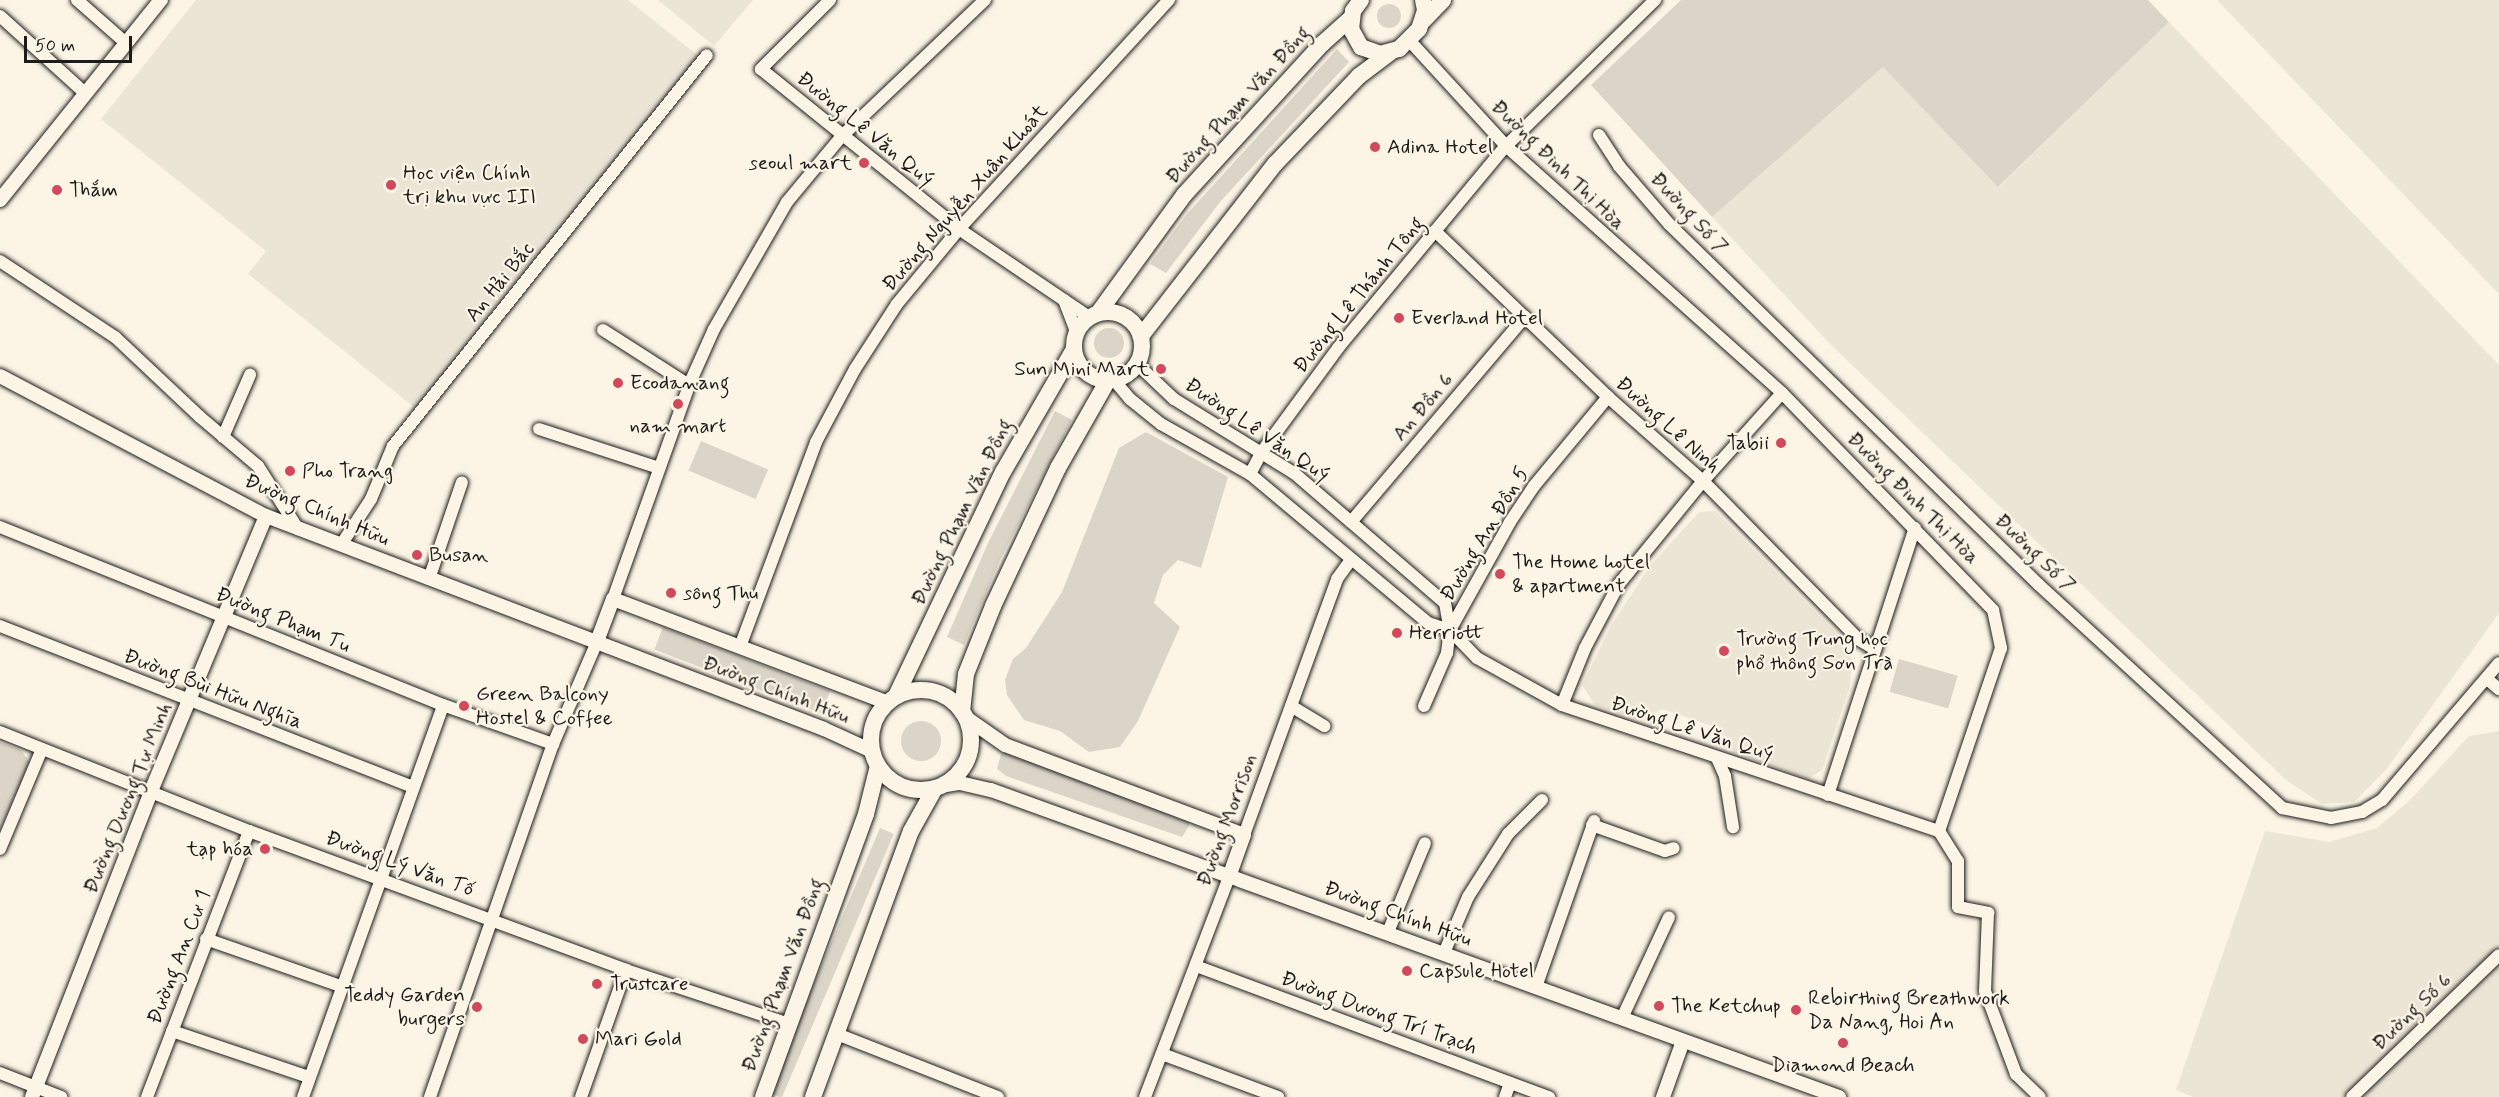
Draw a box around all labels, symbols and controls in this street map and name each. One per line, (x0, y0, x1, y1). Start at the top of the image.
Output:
street label: Đường Phạm Văn Đồng (1161, 21, 1315, 189)
scale bar (27, 24, 135, 62)
text: 50 m (35, 34, 75, 58)
street label: Đường Lê Văn Quý (792, 66, 938, 192)
street label: Đường Đinh Thị Hòa (1486, 95, 1630, 235)
street label: Đường Nguyễn Xuân Khoát (878, 100, 1052, 296)
place label: Adina Hotel (1387, 134, 1487, 160)
marker: Adina Hotel (1368, 140, 1382, 154)
place label: seoul mart (755, 150, 852, 176)
marker: seoul mart (857, 156, 871, 170)
place label: Học viện Chính trị khu vực III (403, 160, 537, 210)
street label: Đường Số 7 (1645, 167, 1733, 259)
place label: Thắm (69, 177, 118, 203)
marker: Học viện Chính trị khu vực III (384, 178, 398, 192)
marker: Thắm (50, 183, 64, 197)
street label: Đường Lê Thánh Tông (1288, 212, 1430, 378)
street label: An Hải Bắc (460, 236, 540, 328)
place label: Everland Hotel (1411, 305, 1537, 331)
marker: Everland Hotel (1392, 311, 1406, 325)
place label: Sun Mini Mart (1017, 356, 1149, 382)
marker: Sun Mini Mart (1154, 362, 1168, 376)
street label: An Đồn 6 (1387, 368, 1459, 446)
place label: Ecodanang (630, 370, 730, 396)
street label: Đường Lê Ninh (1610, 371, 1726, 479)
street label: Đường Lê Văn Quý (1180, 372, 1334, 488)
marker: Ecodanang (611, 376, 625, 390)
marker: nam mart (671, 397, 685, 411)
place label: nam mart (631, 413, 725, 439)
street label: Đường Phạm Văn Đồng (906, 415, 1018, 609)
street label: Đường Đinh Thị Hòa (1842, 427, 1984, 569)
place label: Tabii (1726, 430, 1769, 456)
marker: Tabii (1774, 436, 1788, 450)
place label: Pho Trang (302, 458, 393, 484)
marker: Pho Trang (283, 464, 297, 478)
street label: Đường An Đồn 5 (1437, 465, 1533, 603)
street label: Đường Chính Hữu (239, 468, 395, 552)
street label: Đường Số 7 (1989, 508, 2081, 598)
place label: Busan (429, 542, 488, 568)
marker: Busan (410, 548, 424, 562)
place label: The Home hotel & apartment (1512, 549, 1653, 599)
marker: The Home hotel & apartment (1493, 567, 1507, 581)
place label: sông Thu (683, 580, 758, 606)
street label: Đường Phạm Tu (215, 583, 351, 657)
marker: sông Thu (664, 586, 678, 600)
place label: Herriott (1409, 620, 1484, 646)
marker: Herriott (1390, 626, 1404, 640)
place label: Trường Trung học phổ thông Sơn Trà (1736, 626, 1890, 676)
street label: Đường Bùi Hữu Nghĩa (120, 643, 306, 735)
marker: Trường Trung học phổ thông Sơn Trà (1717, 644, 1731, 658)
street label: Đường Chính Hữu (698, 650, 854, 730)
place label: Green Balcony Hostel & Coffee (476, 681, 613, 731)
street label: Đường Lê Văn Quý (1608, 691, 1776, 767)
marker: Green Balcony Hostel & Coffee (457, 699, 471, 713)
street label: Đường Dương Tự Minh (79, 700, 177, 896)
street label: Đường Morrison (1191, 748, 1263, 892)
street label: Đường Lý Văn Tố (323, 826, 477, 902)
place label: tạp hóa (187, 836, 253, 862)
marker: tạp hóa (258, 842, 272, 856)
street label: Đường Phạm Văn Đồng (736, 875, 830, 1075)
street label: Đường Chính Hữu (1320, 875, 1476, 953)
street label: Đường An Cư 1 (143, 889, 215, 1025)
place label: Capsule Hotel (1419, 958, 1533, 984)
marker: Capsule Hotel (1400, 964, 1414, 978)
street label: Đường Dương Trí Trạch (1279, 966, 1479, 1060)
street label: Đường Số 6 (2367, 968, 2457, 1056)
place label: Trustcare (610, 971, 689, 997)
marker: Trustcare (588, 975, 606, 993)
place label: Teddy Garden burgers (346, 982, 465, 1032)
place label: Rebirthing Breathwork Da Nang, Hoi An (1808, 985, 2008, 1035)
place label: The Ketchup (1671, 993, 1780, 1019)
marker: The Ketchup (1652, 999, 1666, 1013)
marker: Teddy Garden burgers (470, 1000, 484, 1014)
marker: Rebirthing Breathwork Da Nang, Hoi An (1789, 1003, 1803, 1017)
place label: Mari Gold (595, 1026, 682, 1052)
marker: Mari Gold (576, 1032, 590, 1046)
marker: Diamond Beach (1836, 1036, 1850, 1050)
place label: Diamond Beach (1771, 1052, 1915, 1078)

